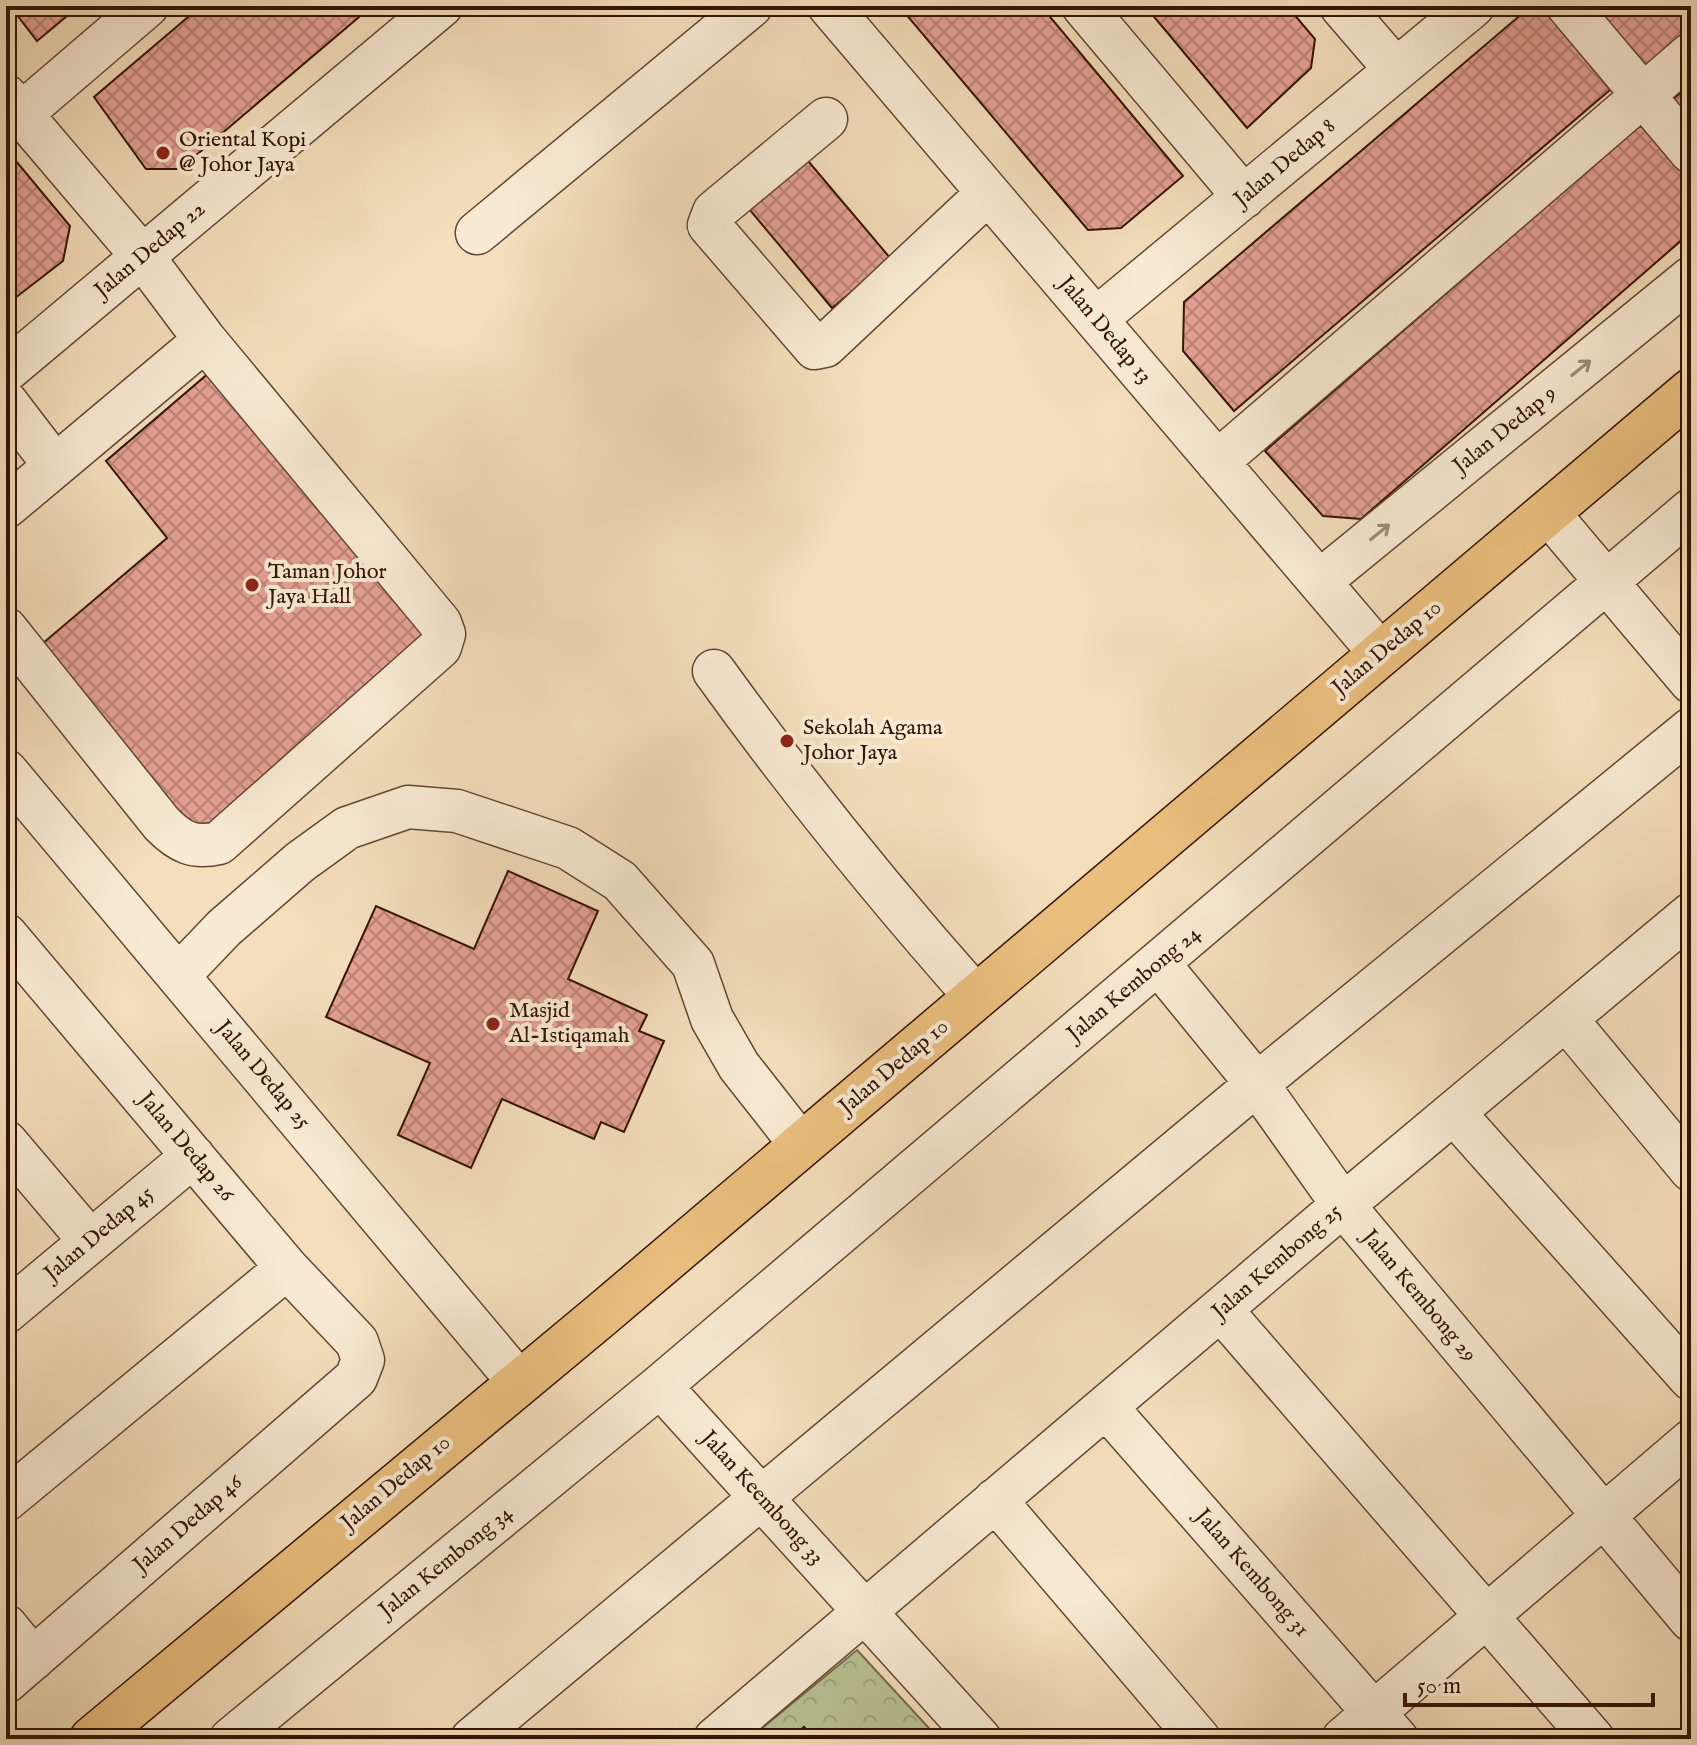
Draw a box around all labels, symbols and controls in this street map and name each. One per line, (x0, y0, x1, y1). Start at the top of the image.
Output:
street label: Jalan Dedap 8 (1226, 112, 1342, 216)
place label: Oriental Kopi @ Johor Jaya (179, 126, 306, 179)
marker: Oriental Kopi @ Johor Jaya (154, 144, 172, 162)
street label: Jalan Dedap 22 (86, 195, 211, 306)
street label: Jalan Dedap 13 (1050, 268, 1158, 390)
one-way arrow (1571, 359, 1591, 377)
street label: Jalan Dedap 9 (1445, 380, 1562, 482)
one-way arrow (1369, 523, 1390, 541)
place label: Taman Johor Jaya Hall (265, 558, 387, 611)
marker: Taman Johor Jaya Hall (243, 576, 261, 594)
street label: Jalan Dedap 10 (1324, 594, 1448, 704)
place label: Sekolah Agama Johor Jaya (800, 714, 943, 767)
marker: Sekolah Agama Johor Jaya (778, 732, 796, 750)
street label: Jalan Kembong 24 (1059, 920, 1207, 1050)
place label: Masjid Al-Istiqamah (508, 997, 630, 1050)
street label: Jalan Dedap 25 (207, 1012, 317, 1135)
street label: Jalan Dedap 10 (831, 1013, 955, 1123)
marker: Masjid Al-Istiqamah (484, 1015, 502, 1033)
street label: Jalan Dedap 26 (130, 1084, 241, 1208)
street label: Jalan Dedap 45 (36, 1180, 159, 1290)
street label: Jalan Kembong 25 (1204, 1198, 1348, 1328)
street label: Jalan Kembong 29 (1353, 1222, 1483, 1368)
street label: Jalan Keembong 33 (692, 1423, 830, 1571)
street label: Jalan Dedap 10 (333, 1429, 457, 1539)
street label: Jalan Dedap 46 (125, 1468, 249, 1581)
street label: Jalan Kembong 34 (371, 1499, 519, 1626)
street label: Jalan Kembong 31 (1187, 1501, 1315, 1643)
scale bar (1405, 1657, 1653, 1707)
text: 50 m (1417, 1671, 1461, 1702)

